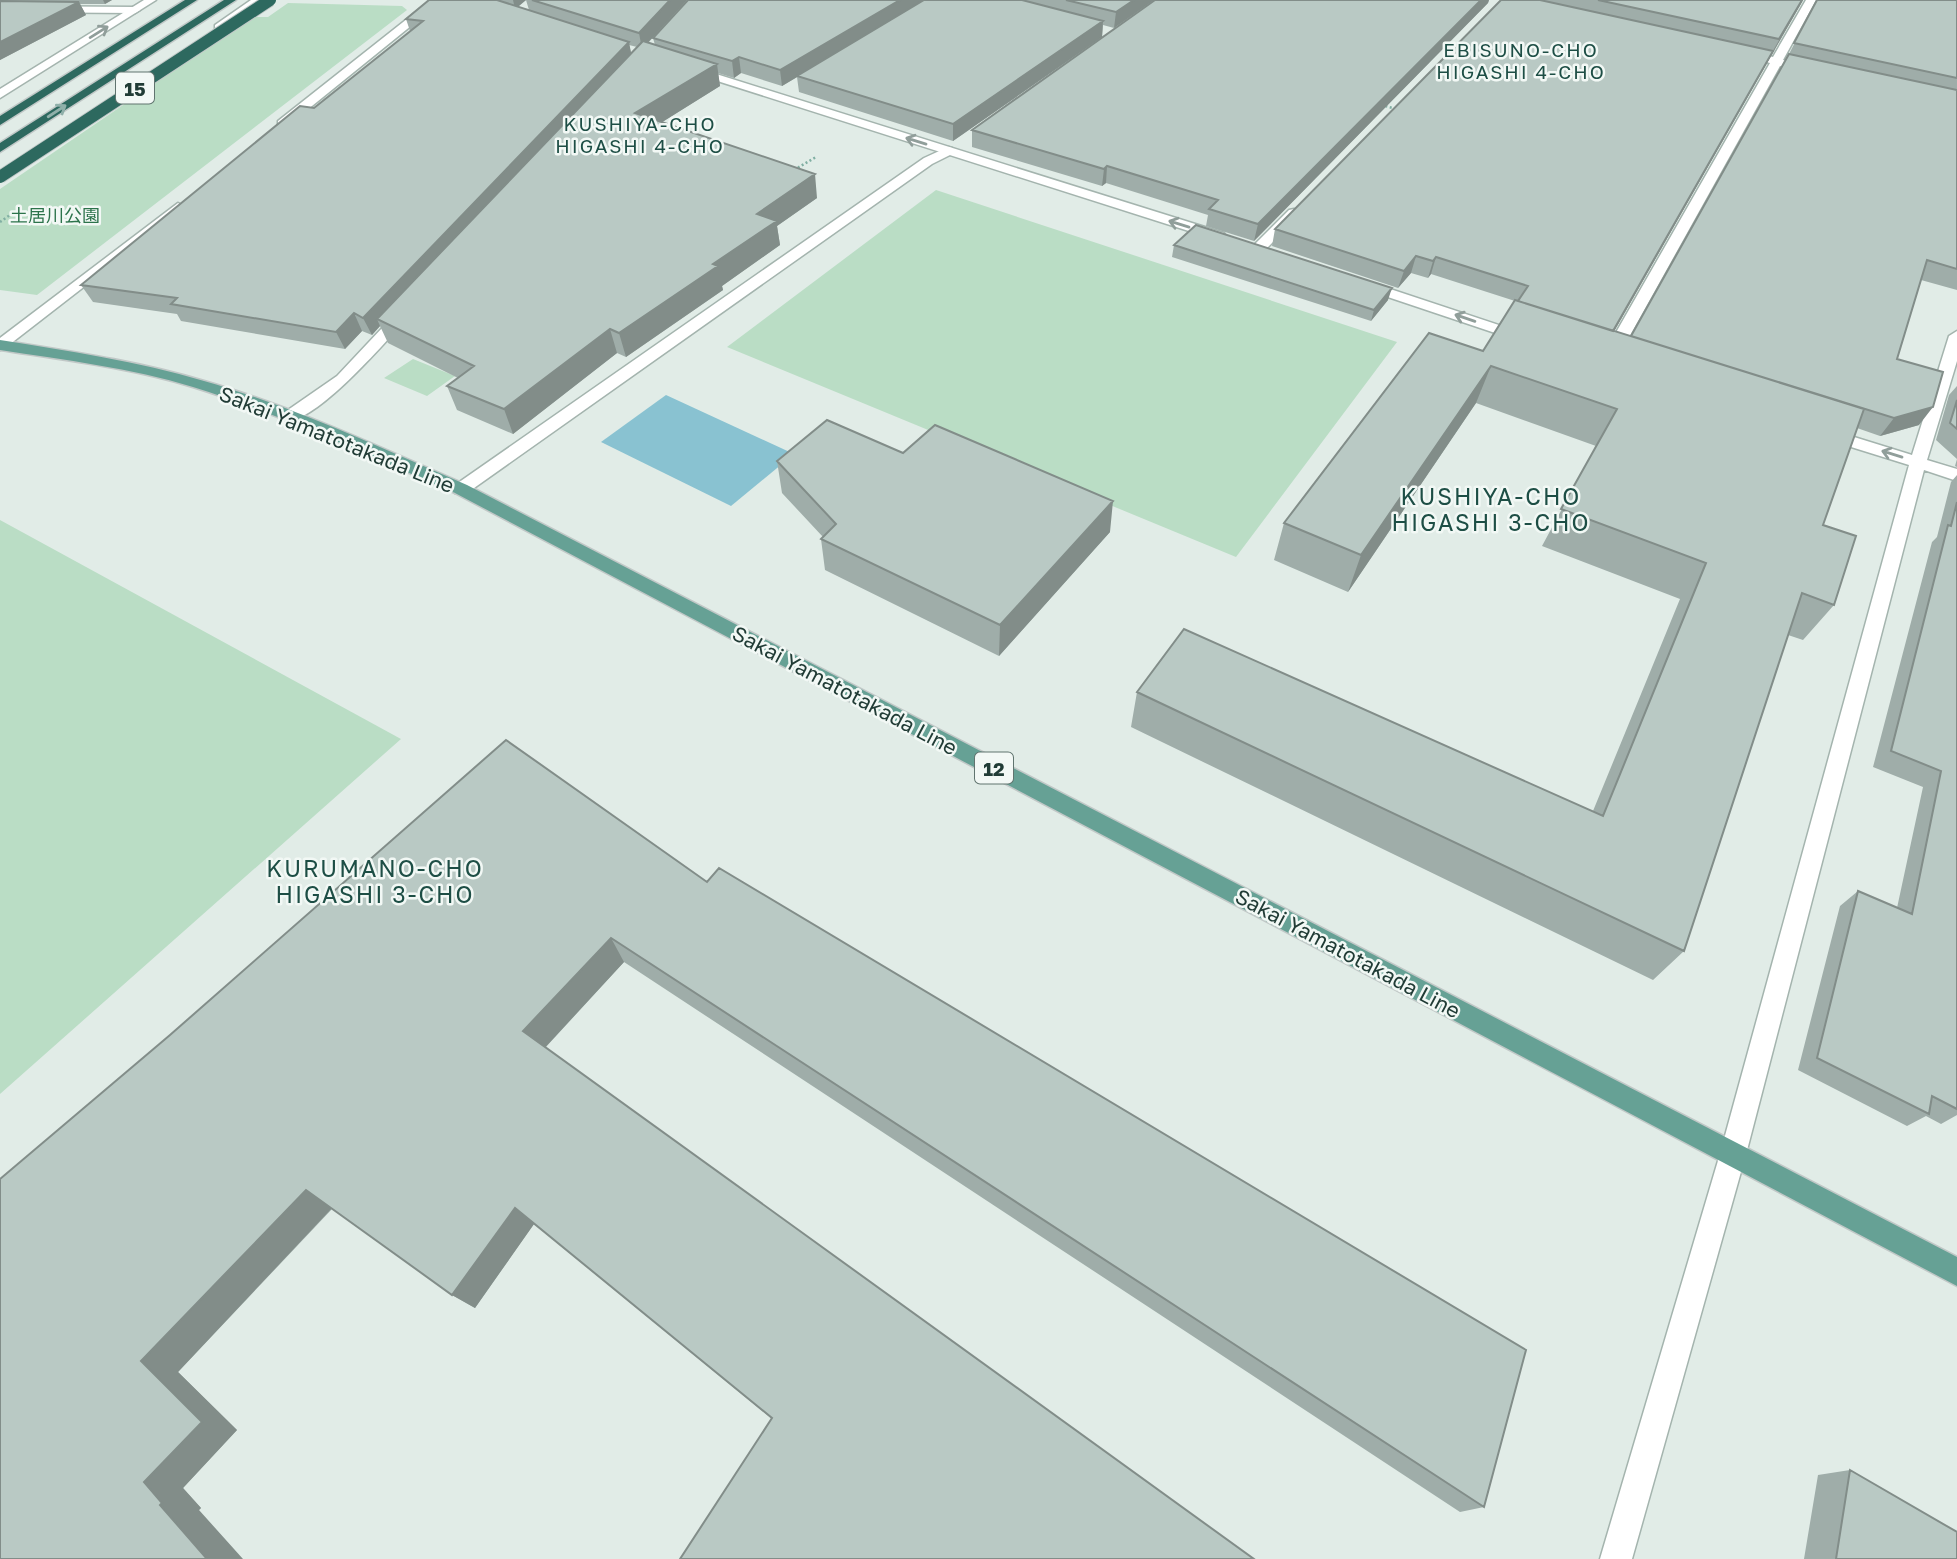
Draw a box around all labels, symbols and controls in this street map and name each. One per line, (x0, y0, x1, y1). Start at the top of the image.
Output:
one-way arrow (89, 24, 109, 38)
district label: EBISUNO-CHO HIGASHI 4-CHO (1436, 38, 1606, 83)
road number: 15 (116, 72, 154, 104)
one-way arrow (47, 104, 67, 118)
district label: KUSHIYA-CHO HIGASHI 4-CHO (555, 112, 725, 157)
one-way arrow (905, 134, 927, 146)
park label: 土居川公園 (10, 204, 100, 226)
one-way arrow (1169, 217, 1191, 229)
one-way arrow (1454, 311, 1476, 324)
street label: Sakai Yamatotakada Line (216, 380, 458, 498)
one-way arrow (1881, 447, 1903, 460)
district label: KUSHIYA-CHO HIGASHI 3-CHO (1391, 482, 1591, 536)
street label: Sakai Yamatotakada Line (728, 620, 962, 760)
road number: 12 (975, 752, 1013, 783)
district label: KURUMANO-CHO HIGASHI 3-CHO (266, 854, 484, 908)
street label: Sakai Yamatotakada Line (1231, 883, 1465, 1023)

